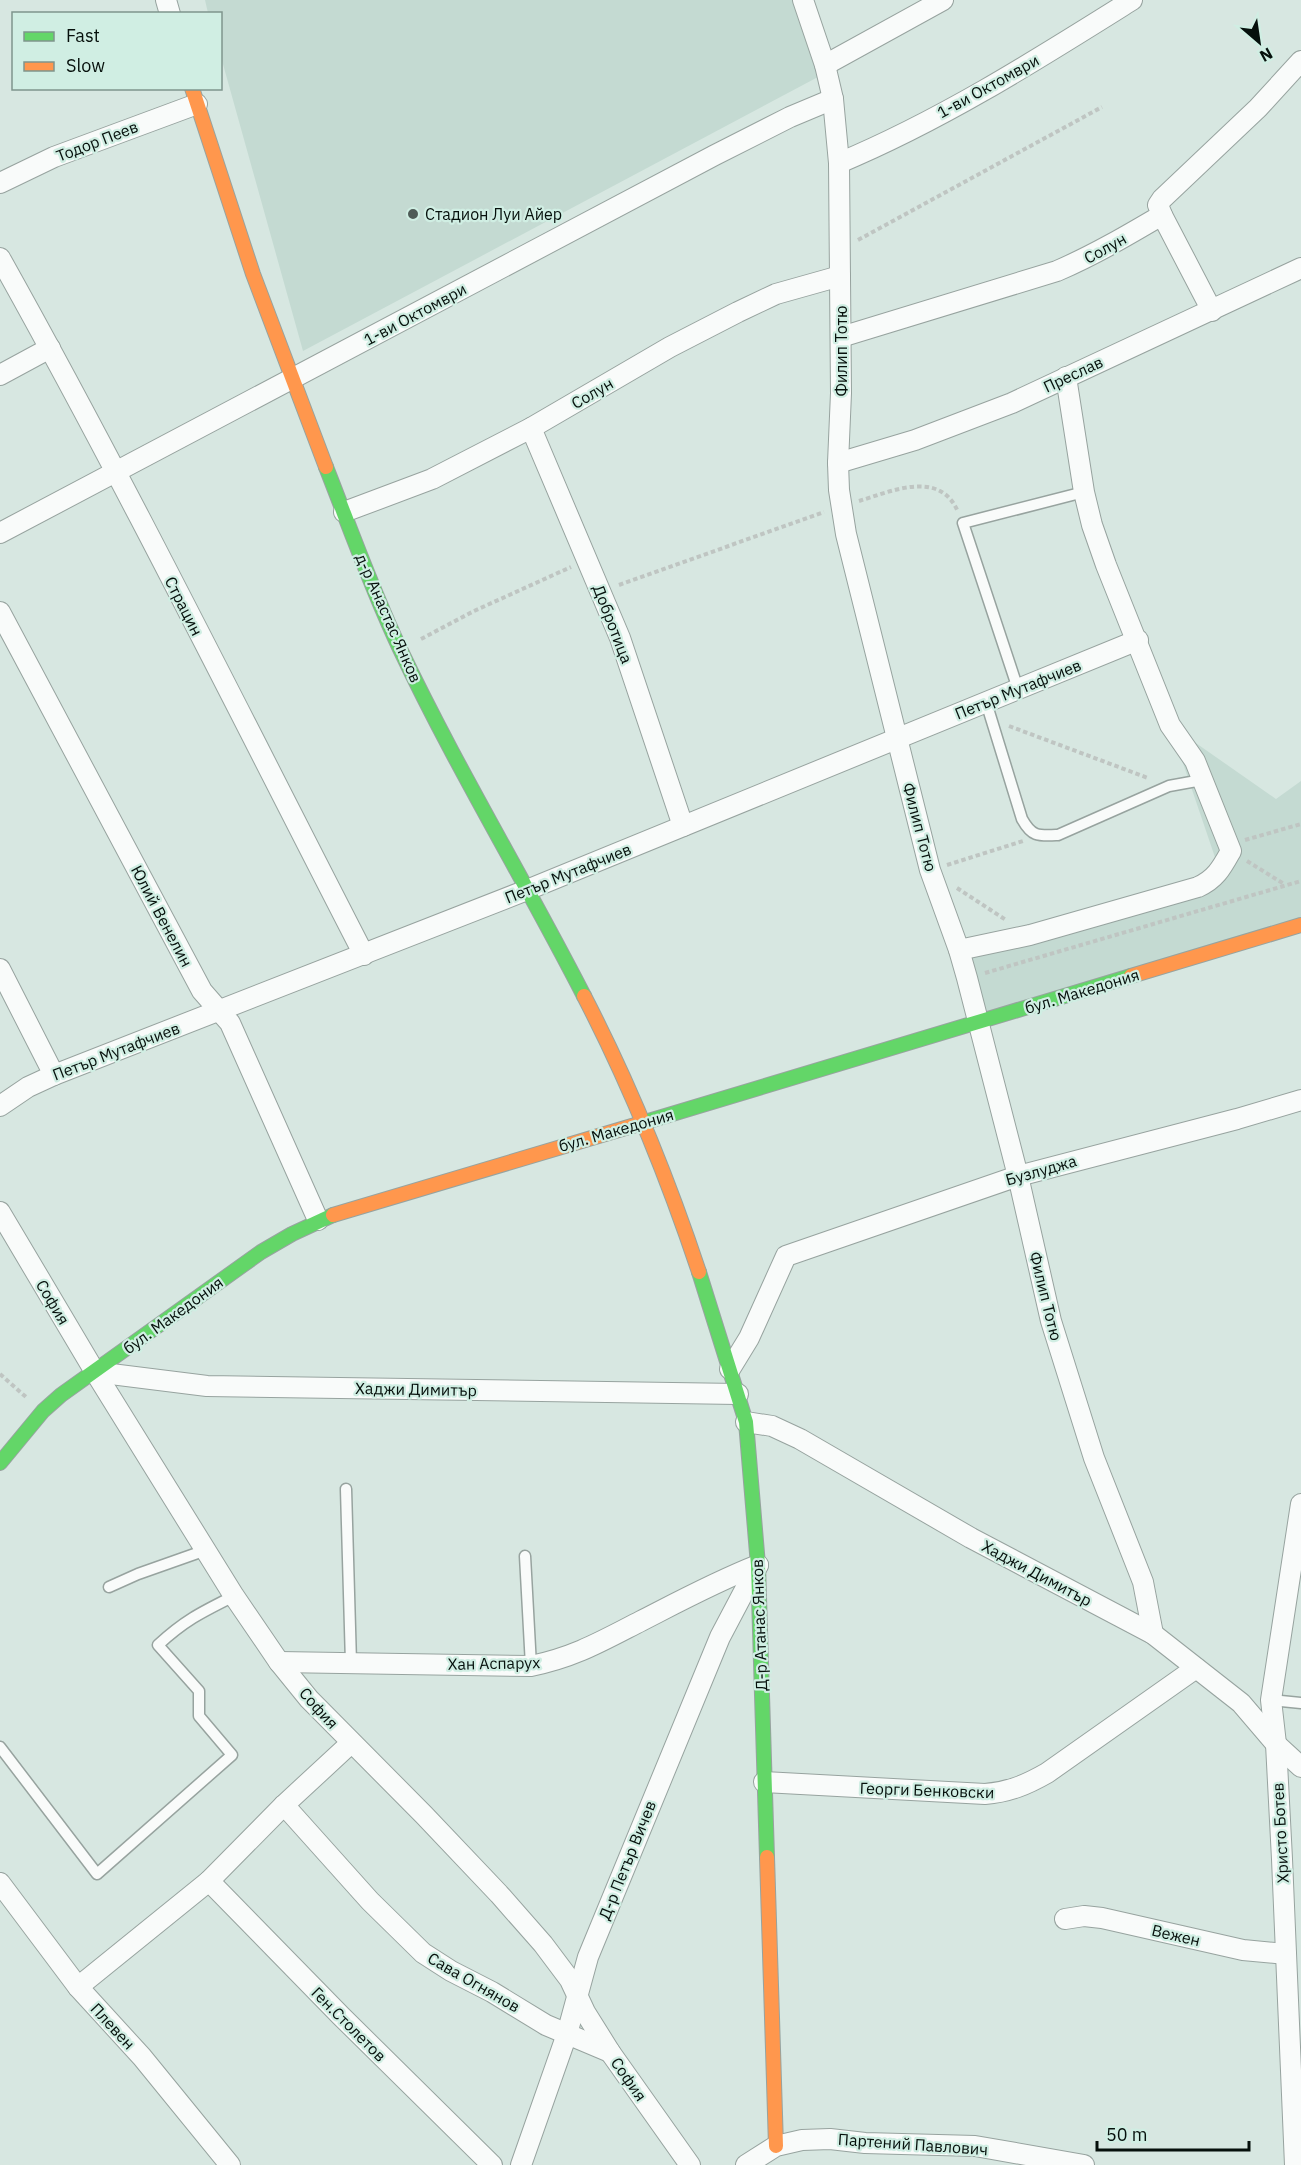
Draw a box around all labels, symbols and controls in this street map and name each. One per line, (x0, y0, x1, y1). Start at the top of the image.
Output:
legend (12, 12, 222, 90)
north arrow (1229, 12, 1289, 72)
text: Fast (66, 24, 100, 47)
text: N (1256, 44, 1276, 67)
street label: 1-ви Октомври (934, 50, 1042, 122)
text: Slow (66, 54, 105, 77)
street label: Тодор Пеев (53, 116, 141, 166)
place label: Стадион Луи Айер (425, 204, 562, 224)
marker: Стадион Луи Айер (406, 207, 420, 221)
street label: Солун (1080, 228, 1130, 268)
street label: 1-ви Октомври (360, 279, 470, 349)
street label: Филип Тотю (831, 305, 851, 397)
street label: Преслав (1040, 351, 1106, 397)
street label: Солун (567, 373, 617, 413)
street label: д-р Анастас Янков (352, 551, 426, 685)
street label: Страцин (161, 573, 207, 639)
street label: Добротица (589, 582, 637, 667)
street label: Петър Мутафчиев (952, 655, 1084, 723)
street label: Филип Тотю (899, 780, 941, 874)
street label: Петър Мутафчиев (502, 839, 634, 907)
street label: Юлий Венелин (127, 862, 197, 970)
street label: бул. Македония (1022, 964, 1142, 1018)
street label: Петър Мутафчиев (50, 1018, 182, 1084)
street label: бул. Македония (556, 1104, 676, 1156)
street label: Бузлуджа (1003, 1150, 1079, 1190)
street label: Филип Тотю (1025, 1249, 1067, 1343)
street label: бул. Македония (119, 1272, 227, 1358)
street label: София (32, 1276, 74, 1328)
street label: Хаджи Димитър (355, 1378, 477, 1400)
street label: Хаджи Димитър (979, 1536, 1095, 1610)
street label: Д-р Атанас Янков (747, 1559, 771, 1691)
street label: Хан Аспарух (447, 1652, 541, 1674)
street label: София (295, 1683, 343, 1733)
street label: Георги Бенковски (859, 1778, 995, 1802)
street label: Христо Ботев (1267, 1782, 1293, 1884)
street label: Д-р Петър Вичев (594, 1798, 660, 1922)
street label: Вежен (1150, 1920, 1202, 1950)
street label: Сава Огнянов (424, 1948, 524, 2016)
street label: Ген.Столетов (307, 1982, 391, 2066)
street label: Плевен (87, 1999, 139, 2053)
street label: София (607, 2053, 651, 2105)
scale bar (1097, 2114, 1248, 2152)
text: 50 m (1106, 2123, 1148, 2146)
street label: Партений Павлович (837, 2129, 989, 2159)

